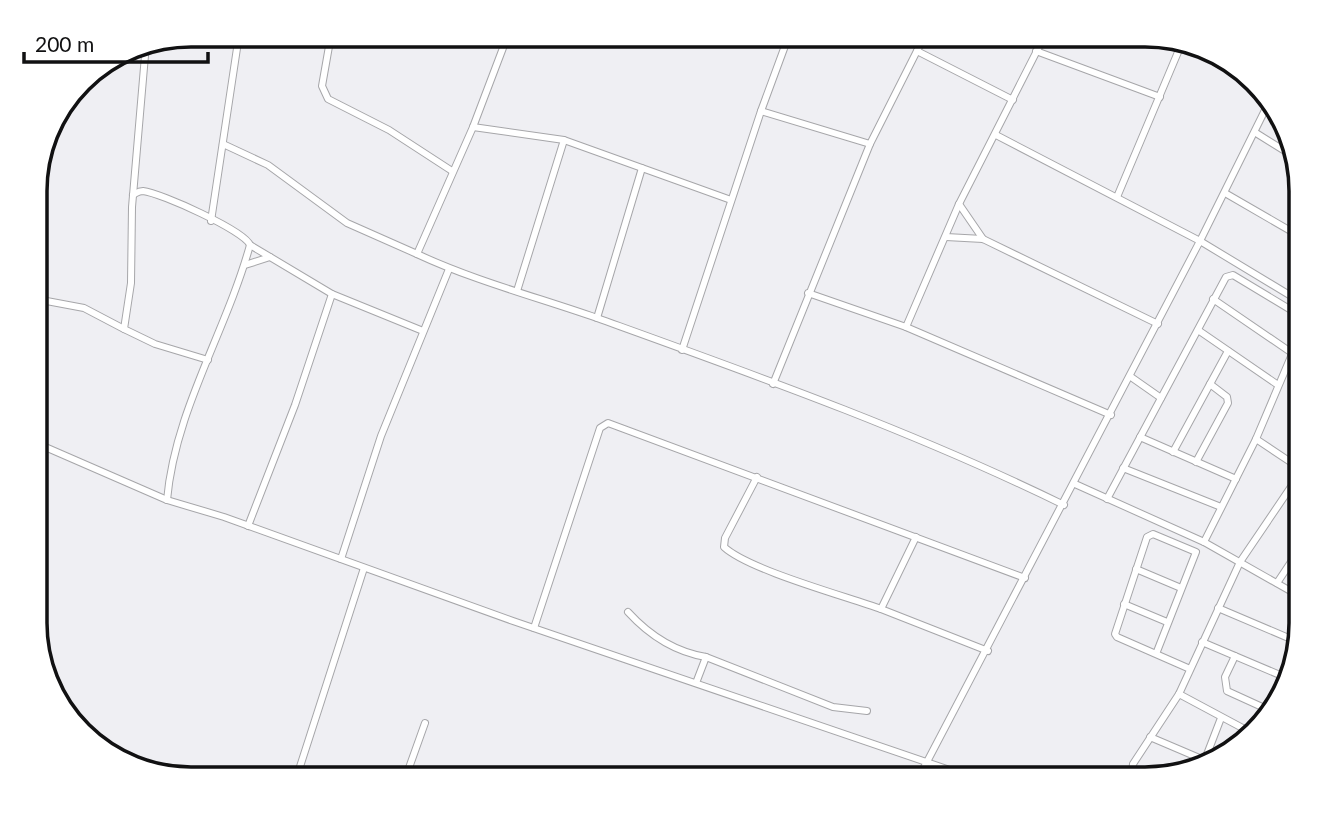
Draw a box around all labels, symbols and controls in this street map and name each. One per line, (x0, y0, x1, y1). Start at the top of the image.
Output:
scale bar (24, 21, 208, 65)
text: 200 m (35, 31, 94, 56)

